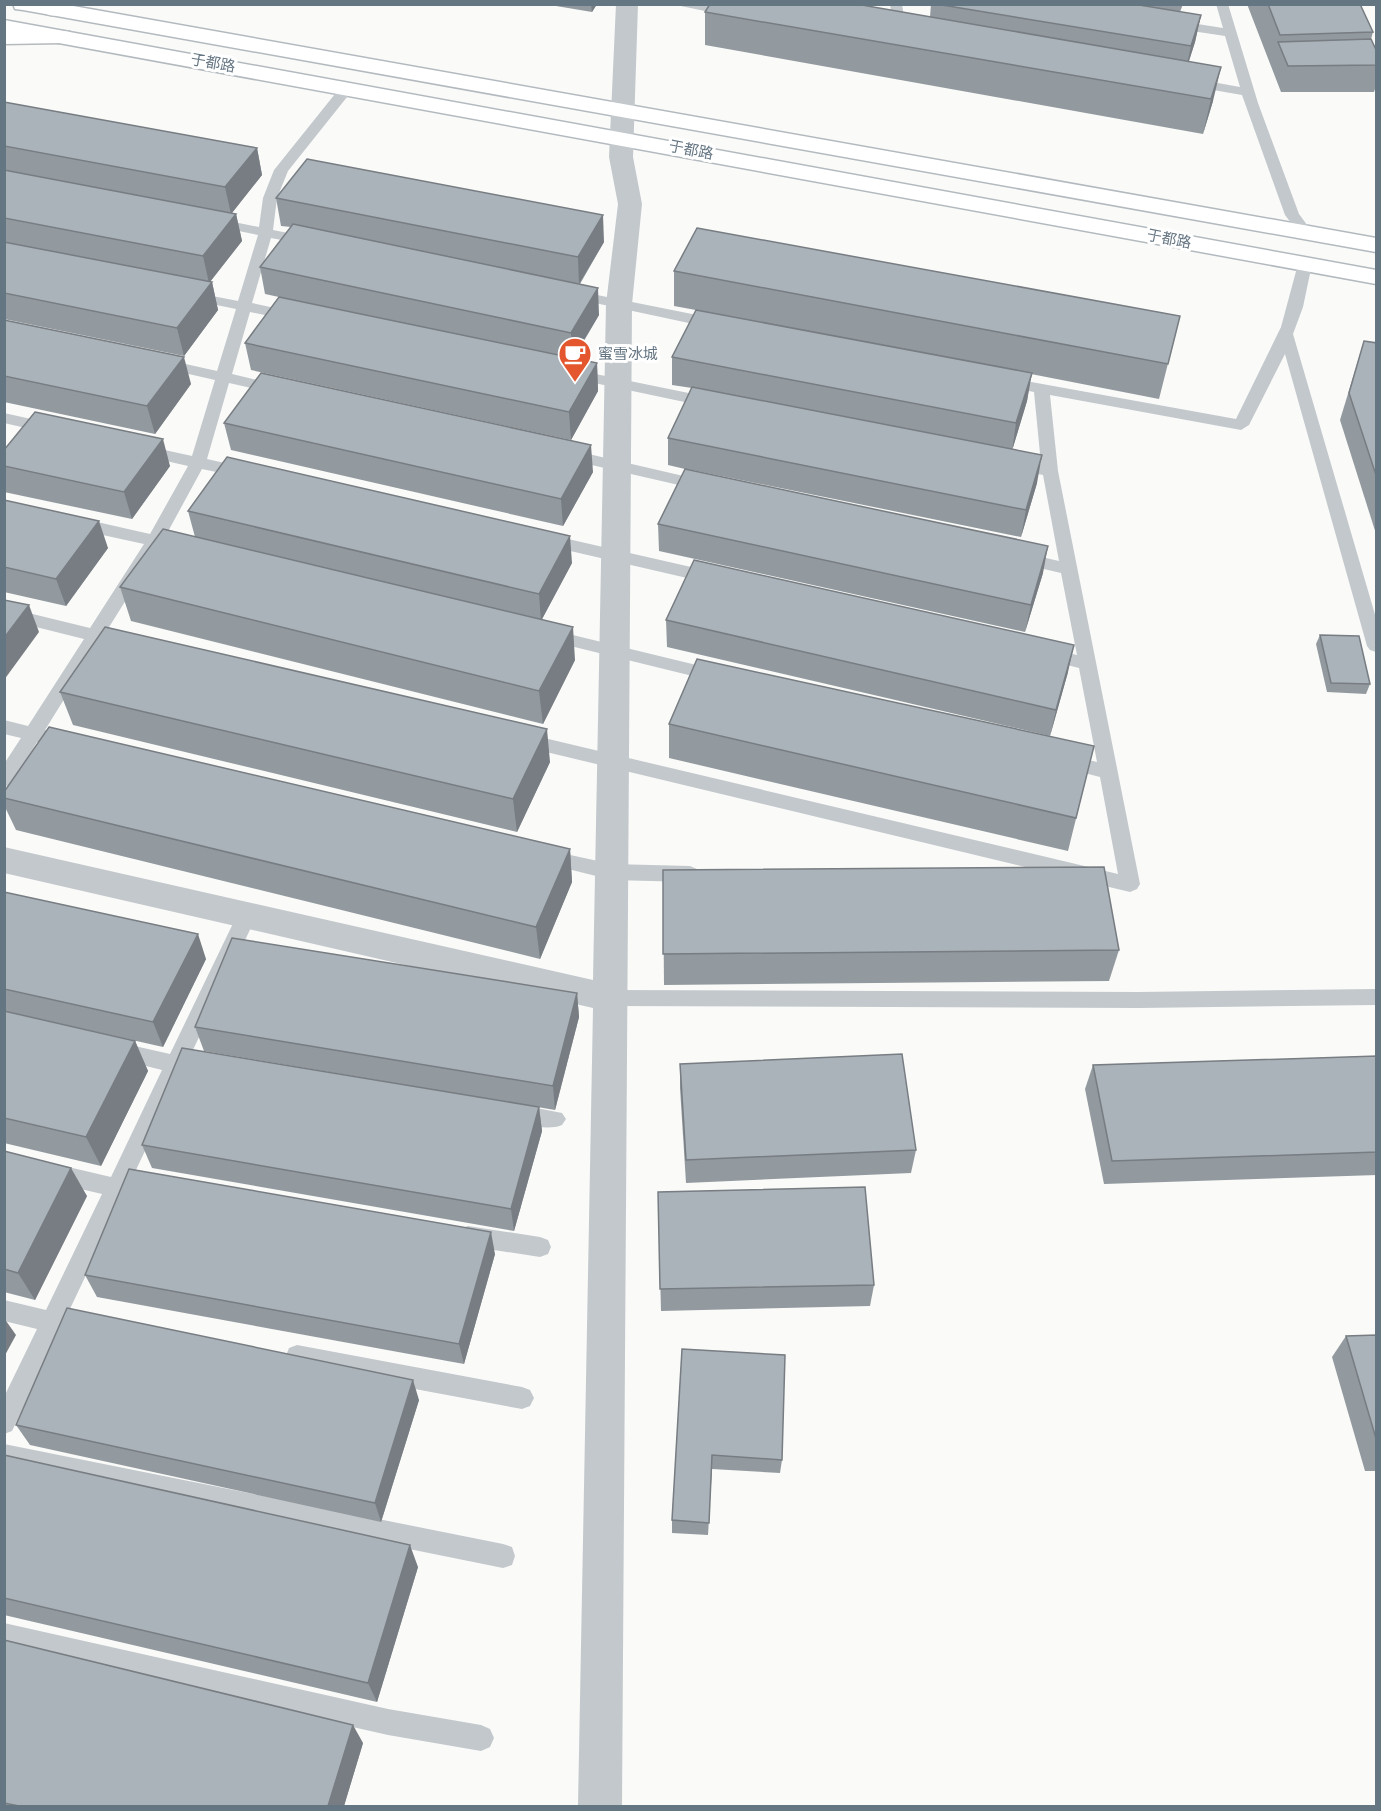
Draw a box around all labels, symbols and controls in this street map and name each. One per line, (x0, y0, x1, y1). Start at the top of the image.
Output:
street label: 于都路 (189, 50, 237, 76)
street label: 于都路 (667, 137, 715, 163)
street label: 于都路 (1145, 226, 1193, 252)
cafe icon: 蜜雪冰城 (557, 336, 593, 383)
place label: 蜜雪冰城 (598, 345, 658, 363)

